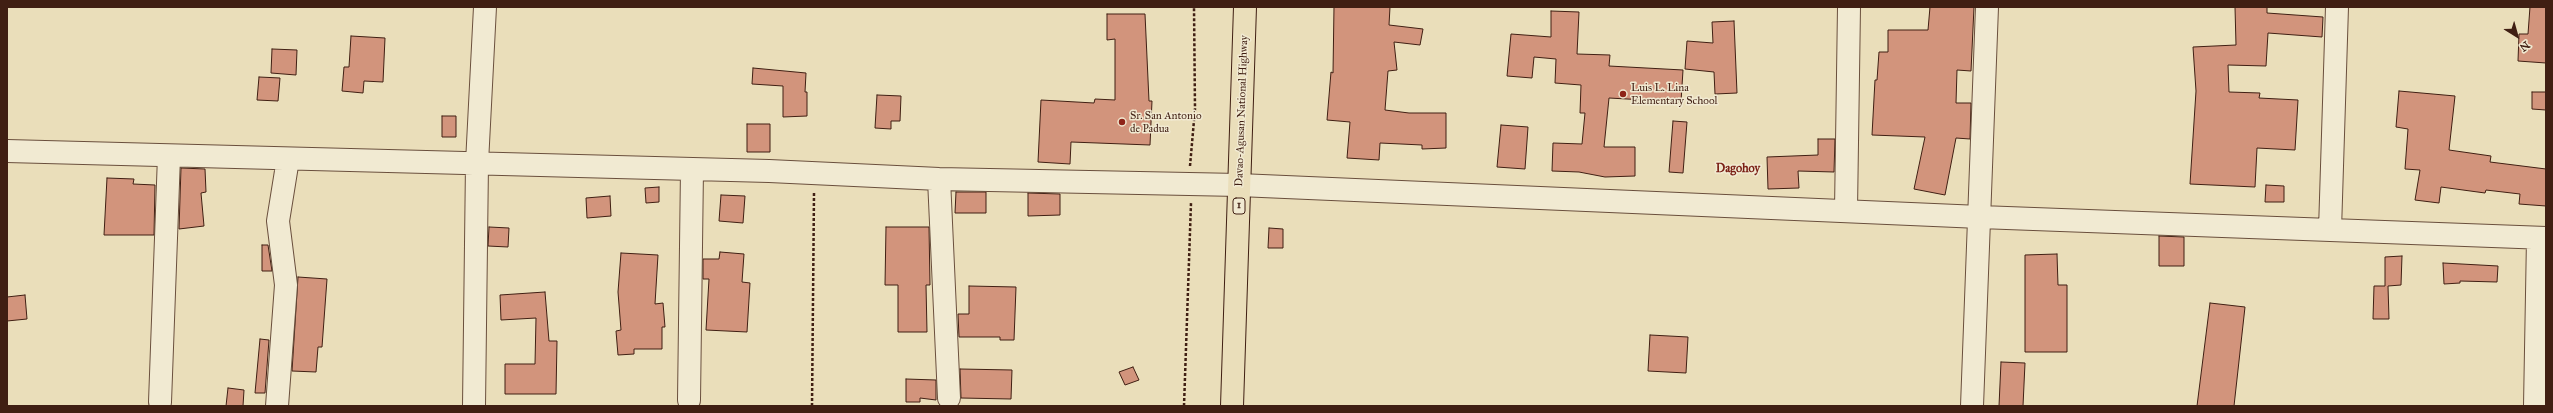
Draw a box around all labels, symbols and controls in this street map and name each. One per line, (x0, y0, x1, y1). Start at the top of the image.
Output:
north arrow (2497, 16, 2537, 56)
street label: Davao-Agusan National Highway (1233, 35, 1251, 187)
text: N (2517, 38, 2532, 54)
place label: Luis L. Lina Elementary School (1631, 81, 1718, 107)
marker: Luis L. Lina Elementary School (1618, 89, 1628, 99)
place label: Sr. San Antonio de Padua (1130, 109, 1202, 135)
marker: Sr. San Antonio de Padua (1117, 117, 1127, 127)
district label: Dagohoy (1716, 162, 1760, 176)
road number: 1 (1233, 198, 1245, 214)

